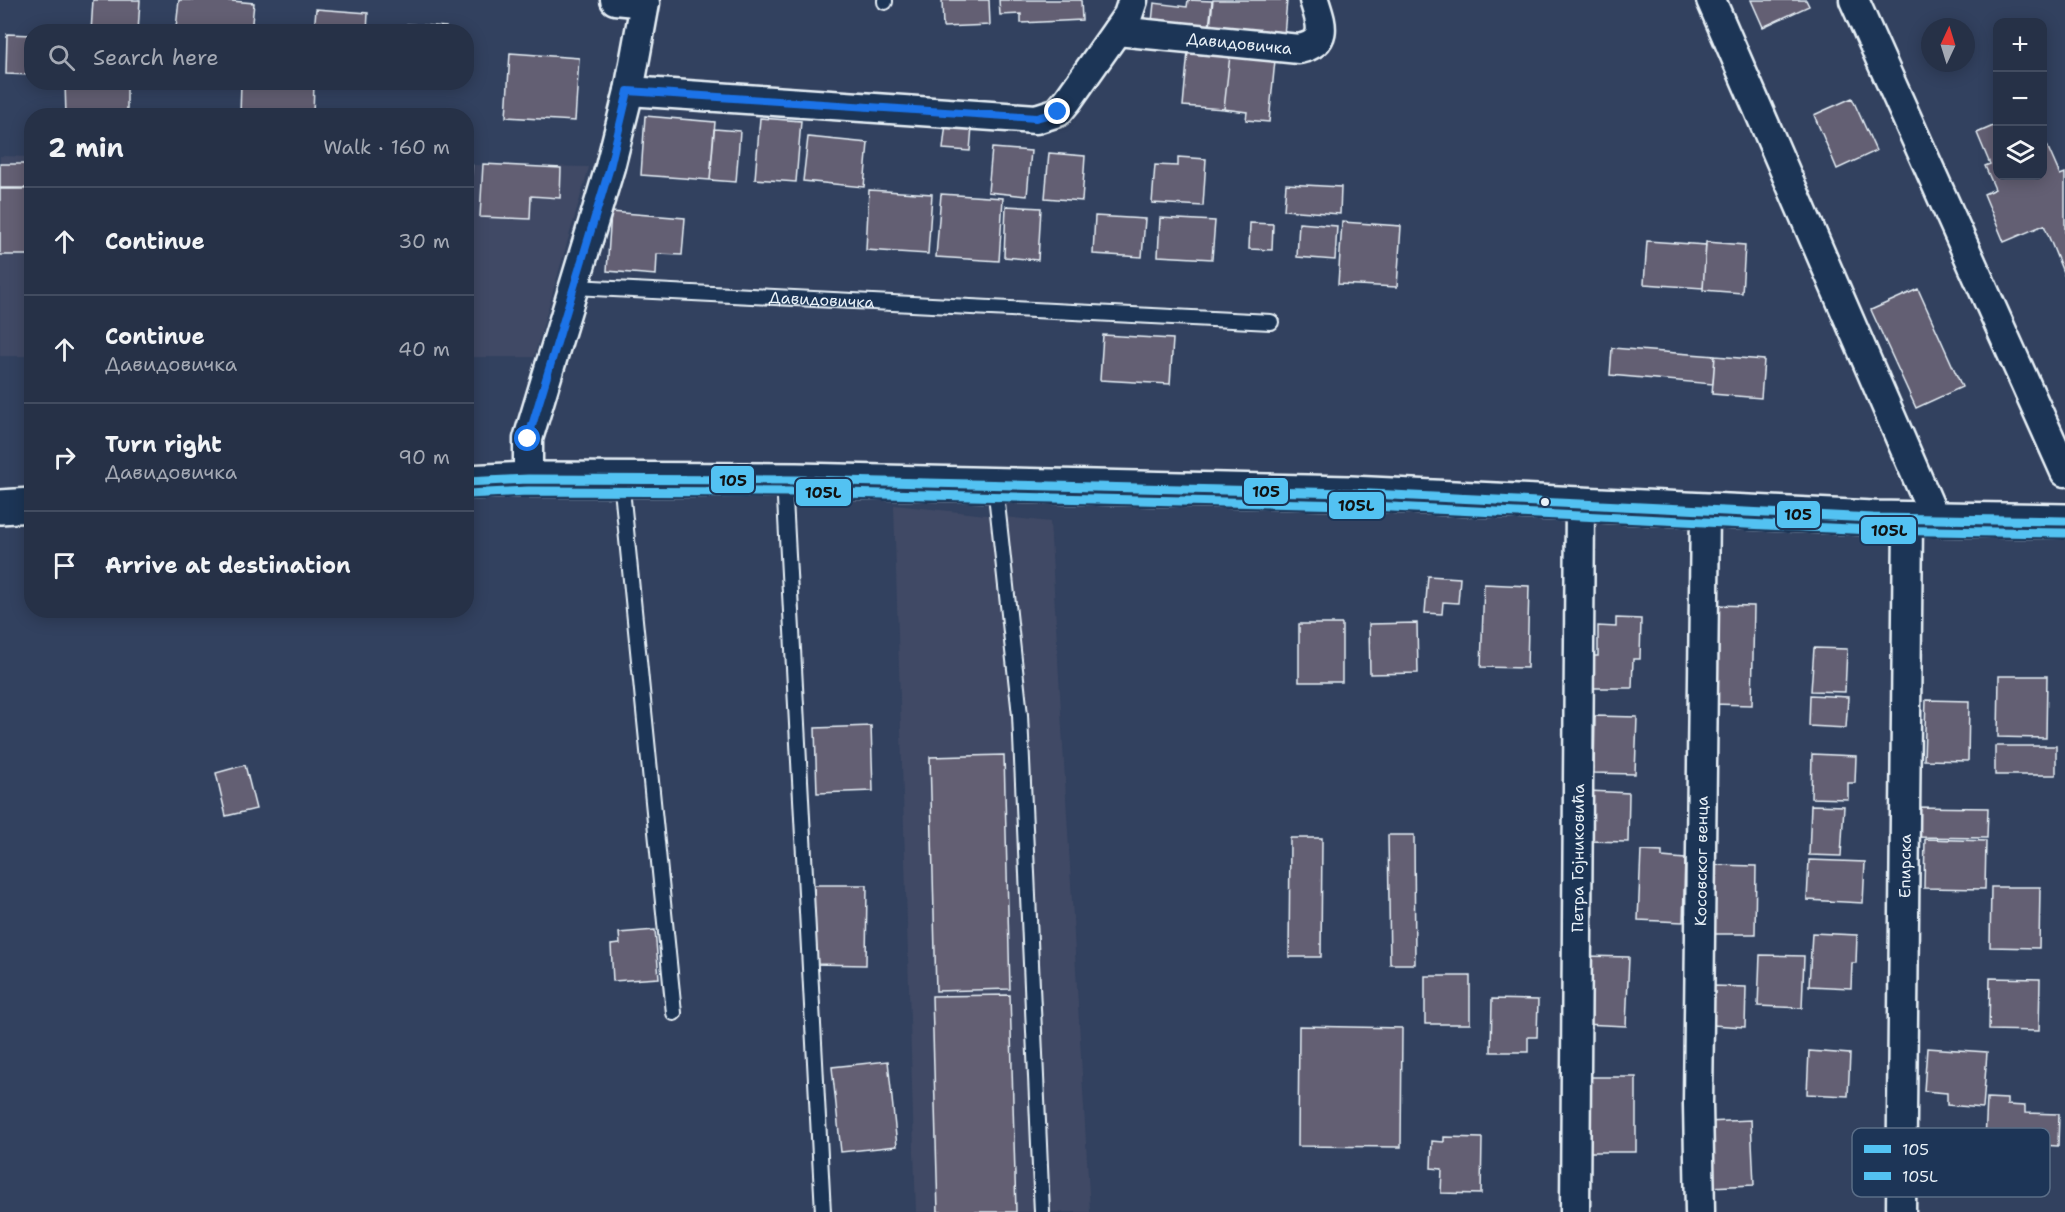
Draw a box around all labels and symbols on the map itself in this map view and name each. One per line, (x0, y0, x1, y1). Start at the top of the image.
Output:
north arrow (1921, 18, 1975, 72)
street label: Давидовичка (1186, 27, 1293, 59)
route end (1044, 98, 1070, 124)
street label: Давидовичка (768, 286, 875, 313)
route start (514, 425, 540, 451)
line badge: 105 (710, 465, 755, 494)
text: 105 (719, 470, 747, 491)
line badge: 105 (1243, 477, 1289, 505)
line badge: 105L (795, 478, 852, 507)
text: 105 (1252, 481, 1280, 502)
text: 105L (805, 482, 842, 503)
line badge: 105L (1328, 491, 1385, 520)
text: 105L (1338, 495, 1375, 516)
unlabelled marker (1539, 496, 1551, 508)
line badge: 105 (1776, 500, 1821, 529)
text: 105 (1784, 504, 1812, 525)
line badge: 105L (1860, 516, 1917, 545)
text: 105L (1871, 520, 1908, 541)
street label: Петра Гојниковића (1566, 784, 1589, 932)
street label: Косовског венца (1690, 796, 1712, 926)
street label: Епирска (1894, 834, 1915, 898)
legend (1852, 1128, 2050, 1197)
text: 105 (1902, 1139, 1929, 1160)
text: 105L (1902, 1166, 1938, 1187)

